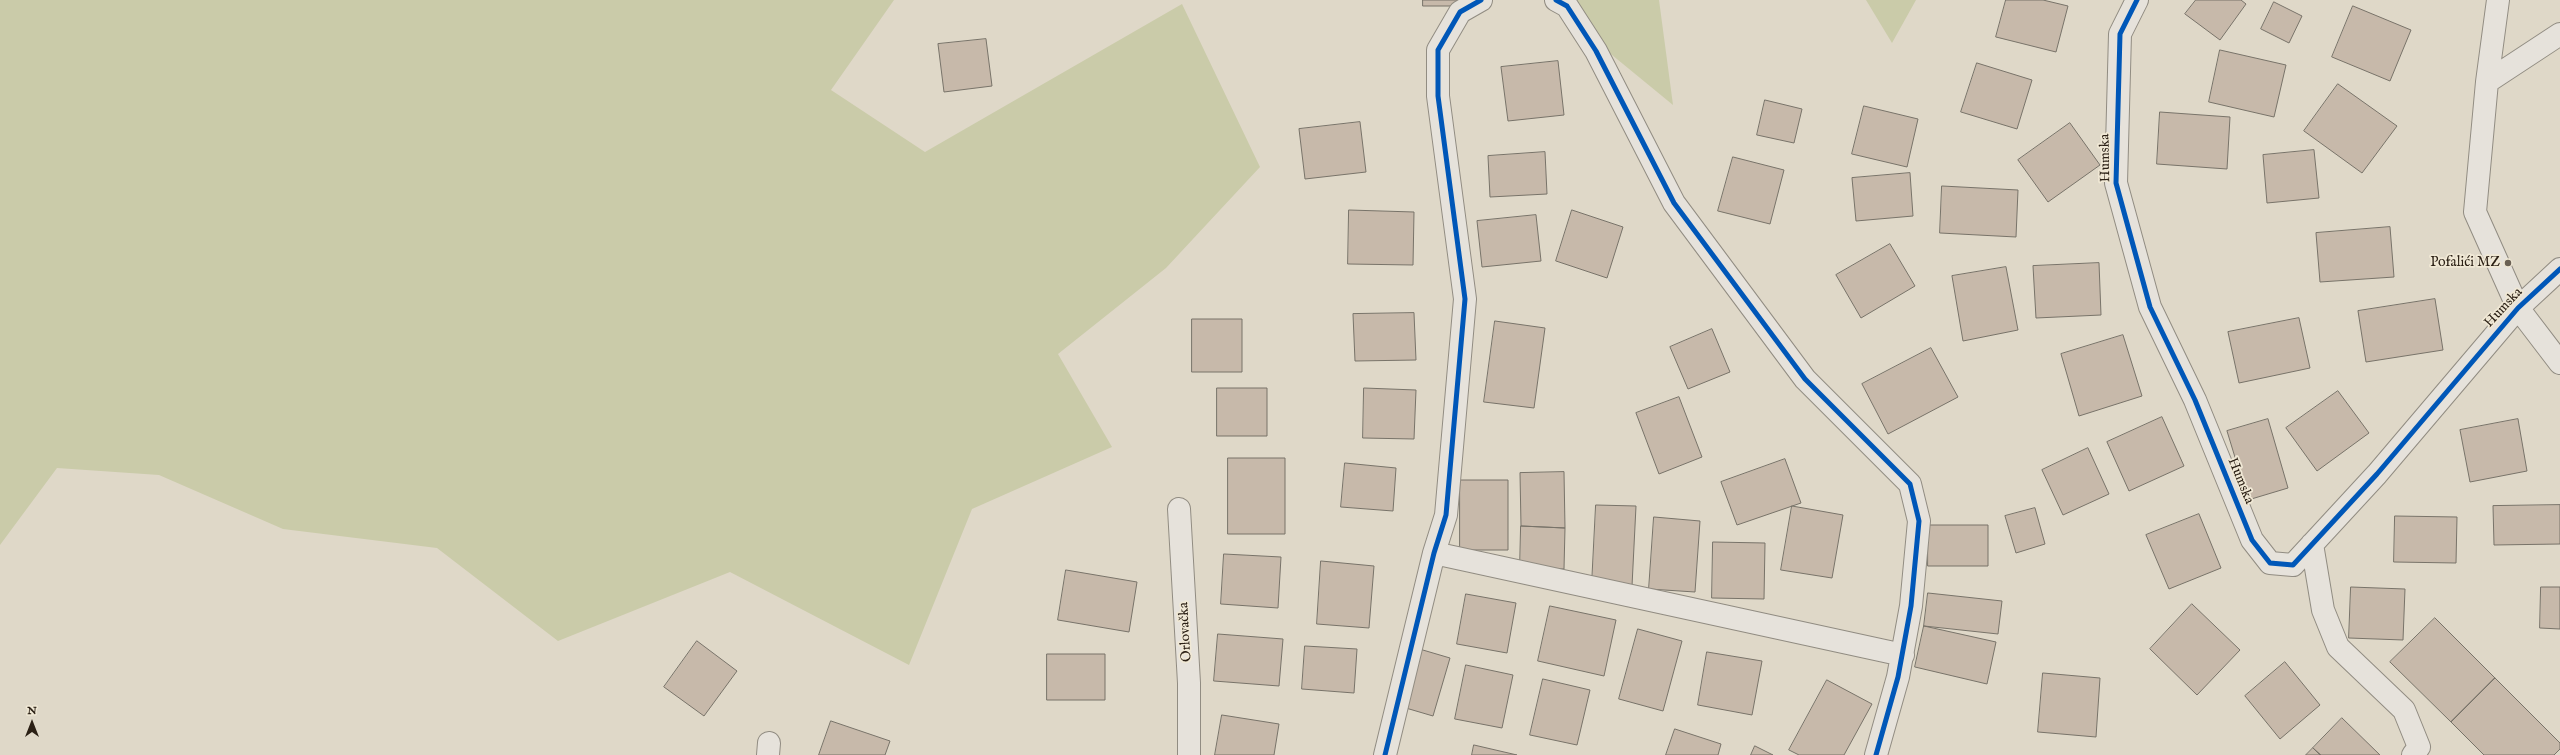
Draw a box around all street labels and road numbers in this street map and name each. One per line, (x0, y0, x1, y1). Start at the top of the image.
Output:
street label: Humska (2097, 134, 2115, 182)
street label: Humska (2481, 285, 2527, 331)
street label: Humska (2223, 455, 2257, 507)
street label: Orlovačka (1176, 602, 1196, 662)

